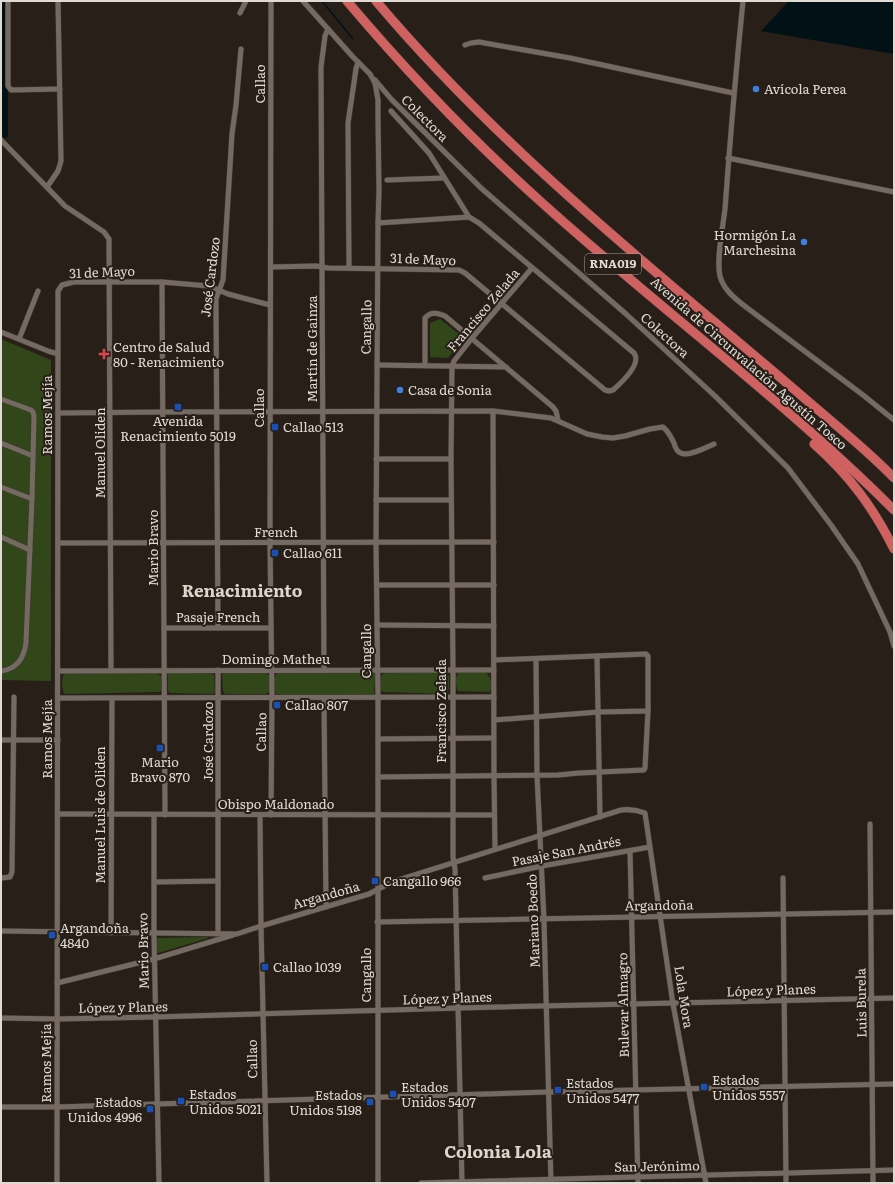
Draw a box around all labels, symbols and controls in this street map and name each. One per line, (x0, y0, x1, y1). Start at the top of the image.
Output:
street label: Callao (250, 64, 269, 104)
place label: Avícola Perea (764, 79, 846, 98)
marker: Avícola Perea (751, 84, 761, 94)
street label: Colectora (397, 90, 453, 146)
place label: Hormigón La Marchesina (714, 225, 796, 259)
street label: José Cardozo (195, 235, 224, 318)
marker: Hormigón La Marchesina (799, 237, 809, 247)
street label: 31 de Mayo (390, 248, 457, 269)
road number: RNA019 (585, 254, 641, 274)
street label: 31 de Mayo (69, 261, 136, 282)
street label: Francisco Zelada (442, 264, 523, 356)
street label: Avenida de Circunvalación Agustín Tosco (647, 272, 852, 454)
street label: Martín de Gainza (302, 296, 321, 402)
street label: Cangallo (356, 299, 375, 355)
street label: Colectora (637, 308, 694, 362)
place label: Centro de Salud 80 - Renacimiento (113, 337, 224, 371)
marker: Centro de Salud 80 - Renacimiento (98, 348, 110, 360)
street label: Ramos Mejía (37, 375, 56, 455)
place label: Casa de Sonia (408, 380, 492, 399)
marker: Casa de Sonia (395, 385, 405, 395)
street label: Callao (249, 388, 268, 428)
marker: Avenida Renacimiento 5019 (173, 402, 183, 412)
street label: Manuel Oliden (90, 407, 109, 499)
place label: Avenida Renacimiento 5019 (120, 411, 236, 445)
place label: Callao 513 (283, 417, 344, 436)
marker: Callao 513 (270, 422, 280, 432)
street label: Mario Bravo (143, 509, 162, 586)
street label: French (254, 522, 298, 541)
place label: Callao 611 (283, 543, 342, 562)
marker: Callao 611 (270, 548, 280, 558)
district label: Renacimiento (182, 577, 302, 602)
street label: Pasaje French (176, 607, 261, 626)
street label: Cangallo (356, 623, 375, 678)
street label: Domingo Matheu (222, 649, 330, 668)
street label: Francisco Zelada (431, 659, 450, 763)
place label: Callao 807 (285, 695, 348, 714)
street label: Ramos Mejía (37, 699, 56, 779)
marker: Callao 807 (272, 700, 282, 710)
street label: José Cardozo (198, 701, 217, 782)
street label: Callao (251, 712, 270, 752)
marker: Mario Bravo 870 (155, 743, 165, 753)
street label: Manuel Luis de Oliden (90, 746, 109, 884)
place label: Mario Bravo 870 (130, 752, 190, 786)
street label: Obispo Maldonado (218, 794, 335, 813)
street label: Pasaje San Andrés (510, 831, 622, 870)
place label: Cangallo 966 (383, 871, 461, 890)
street label: Mariano Boedo (521, 873, 544, 968)
street label: Argandoña (290, 876, 362, 913)
marker: Cangallo 966 (370, 876, 380, 886)
street label: Argandoña (624, 894, 694, 915)
street label: Mario Bravo (132, 912, 153, 989)
place label: Argandoña 4840 (60, 918, 129, 952)
marker: Argandoña 4840 (47, 930, 57, 940)
street label: Cangallo (356, 947, 375, 1002)
street label: Bulevar Almagro (612, 952, 633, 1058)
place label: Callao 1039 (273, 957, 341, 976)
marker: Callao 1039 (260, 962, 270, 972)
street label: Lola Mora (670, 964, 699, 1030)
street label: Luis Burela (850, 968, 871, 1038)
street label: López y Planes (726, 978, 816, 1001)
street label: López y Planes (402, 986, 492, 1009)
street label: López y Planes (78, 996, 168, 1017)
street label: Ramos Mejía (36, 1023, 55, 1103)
street label: Callao (242, 1039, 261, 1079)
place label: Estados Unidos 5557 (712, 1070, 786, 1104)
place label: Estados Unidos 5477 (566, 1073, 640, 1107)
place label: Estados Unidos 5407 (401, 1077, 476, 1111)
marker: Estados Unidos 5557 (699, 1082, 709, 1092)
place label: Estados Unidos 5021 (189, 1084, 262, 1118)
place label: Estados Unidos 5198 (289, 1085, 362, 1119)
marker: Estados Unidos 5477 (553, 1085, 563, 1095)
marker: Estados Unidos 5407 (388, 1089, 398, 1099)
place label: Estados Unidos 4996 (67, 1092, 142, 1126)
marker: Estados Unidos 5021 (176, 1096, 186, 1106)
marker: Estados Unidos 5198 (365, 1097, 375, 1107)
marker: Estados Unidos 4996 (145, 1104, 155, 1114)
district label: Colonia Lola (444, 1138, 552, 1163)
street label: San Jerónimo (614, 1155, 700, 1176)

